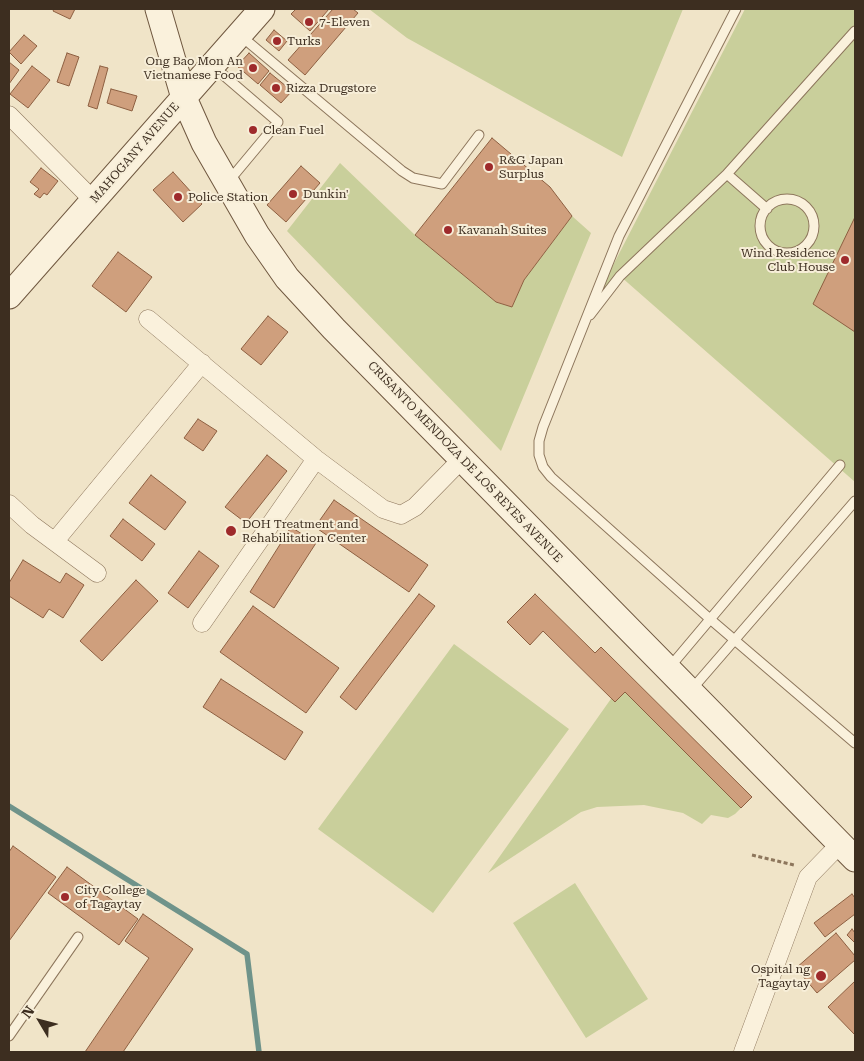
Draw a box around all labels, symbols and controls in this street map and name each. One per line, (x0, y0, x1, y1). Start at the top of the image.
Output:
place label: 7-Eleven (319, 15, 370, 29)
marker: 7-Eleven (303, 16, 315, 28)
place label: Turks (287, 34, 321, 48)
marker: Turks (271, 35, 283, 47)
place label: Ong Bao Mon An Vietnamese Food (144, 54, 243, 82)
marker: Ong Bao Mon An Vietnamese Food (247, 62, 259, 74)
place label: Rizza Drugstore (286, 81, 376, 95)
marker: Rizza Drugstore (270, 82, 282, 94)
street label: MAHOGANY AVENUE (87, 100, 183, 206)
place label: Clean Fuel (263, 123, 324, 137)
marker: Clean Fuel (247, 124, 259, 136)
place label: R&G Japan Surplus (499, 153, 563, 181)
marker: R&G Japan Surplus (483, 161, 495, 173)
place label: Dunkin' (303, 187, 349, 201)
marker: Dunkin' (287, 188, 299, 200)
place label: Police Station (188, 190, 268, 204)
marker: Police Station (172, 191, 184, 203)
place label: Kavanah Suites (458, 223, 546, 237)
marker: Kavanah Suites (442, 224, 454, 236)
place label: Wind Residence Club House (741, 246, 835, 274)
marker: Wind Residence Club House (839, 254, 851, 266)
street label: CRISANTO MENDOZA DE LOS REYES AVENUE (365, 358, 565, 566)
place label: DOH Treatment and Rehabilitation Center (242, 517, 366, 545)
marker: DOH Treatment and Rehabilitation Center (224, 524, 238, 538)
place label: City College of Tagaytay (75, 883, 145, 911)
marker: City College of Tagaytay (59, 891, 71, 903)
place label: Ospital ng Tagaytay (751, 962, 810, 990)
marker: Ospital ng Tagaytay (814, 969, 828, 983)
north arrow (15, 996, 65, 1046)
text: N (18, 1003, 38, 1021)

